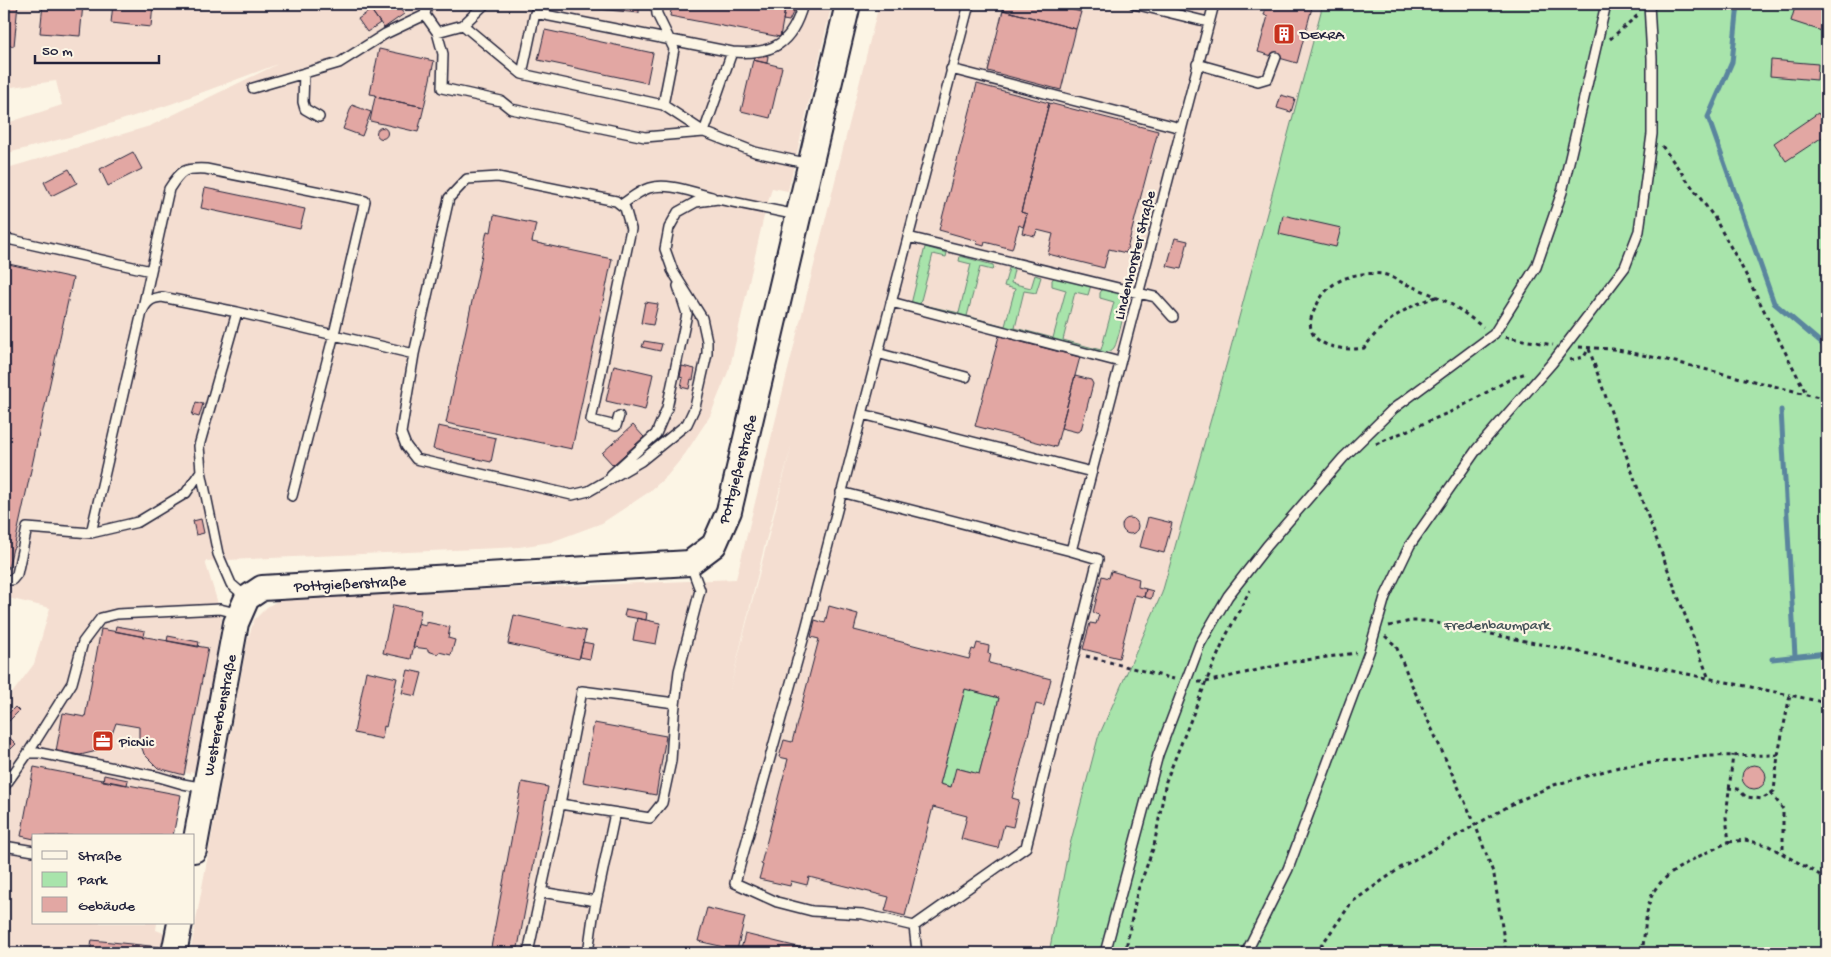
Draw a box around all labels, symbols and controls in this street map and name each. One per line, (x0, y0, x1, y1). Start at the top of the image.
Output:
building icon: DEKRA (1272, 22, 1296, 46)
place label: DEKRA (1299, 27, 1345, 45)
scale bar (35, 32, 159, 64)
text: 50 m (42, 43, 73, 61)
street label: Lindenhorster Straße (1111, 189, 1161, 322)
street label: Pottgießerstraße (715, 413, 762, 527)
street label: Pottgießerstraße (293, 573, 407, 597)
park label: Fredenbaumpark (1443, 617, 1551, 635)
street label: Westererbenstraße (200, 653, 242, 778)
office icon: PicNic (91, 729, 115, 753)
place label: PicNic (118, 734, 155, 752)
legend (32, 834, 195, 924)
text: Straße (78, 848, 122, 866)
text: Park (77, 872, 108, 890)
text: Gebäude (78, 898, 135, 916)

